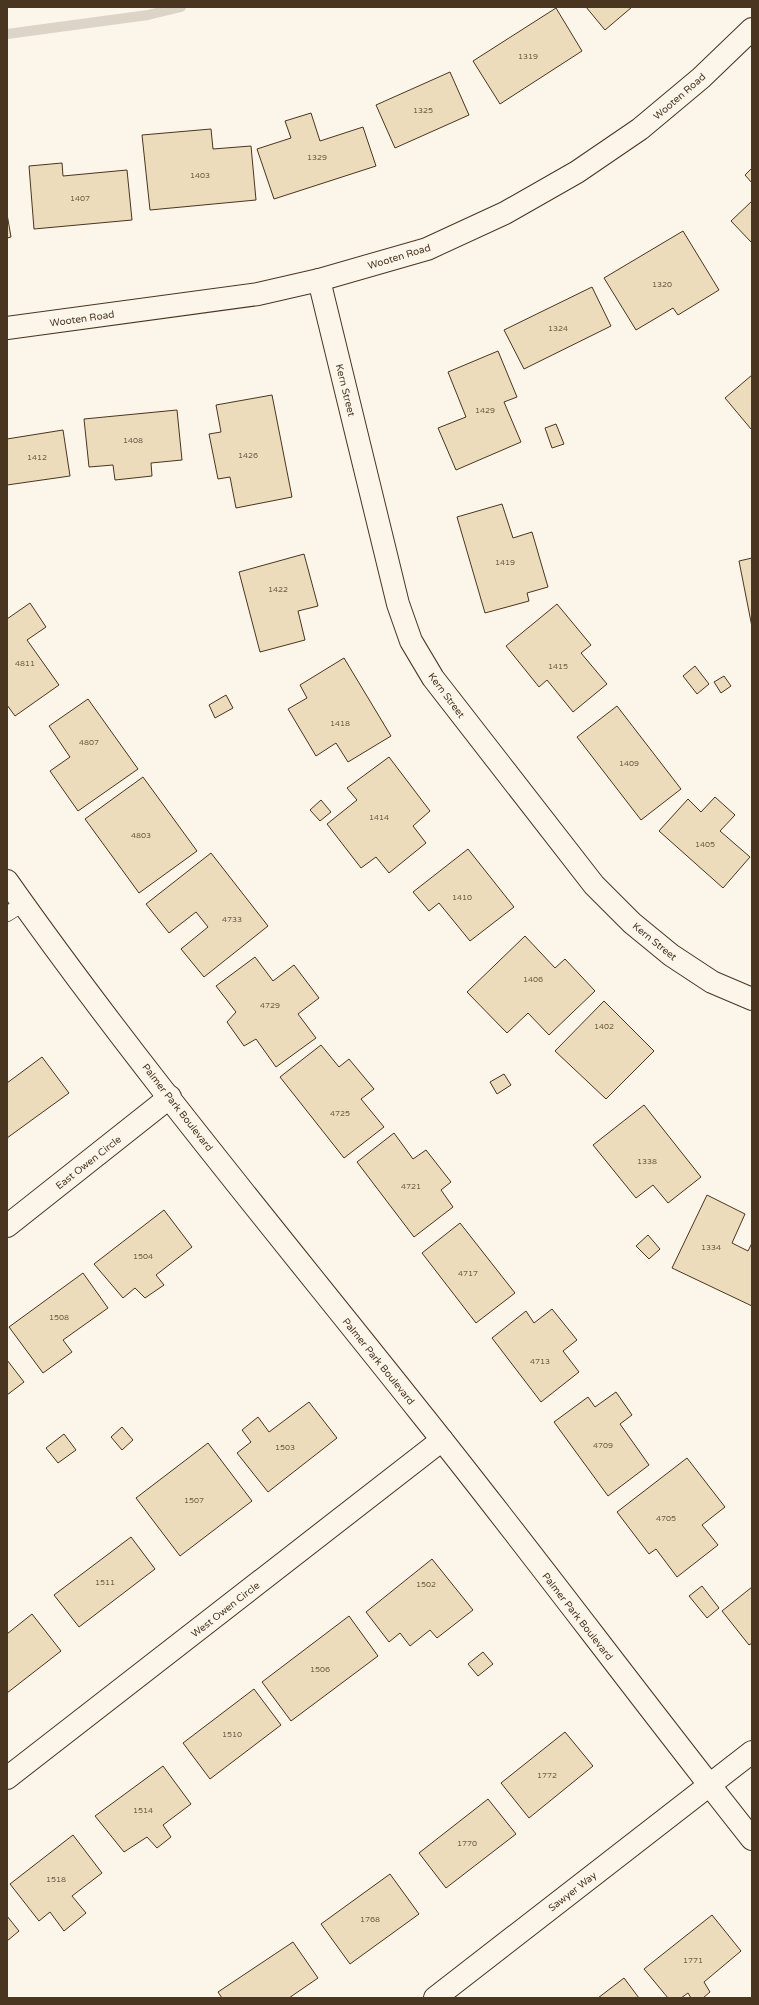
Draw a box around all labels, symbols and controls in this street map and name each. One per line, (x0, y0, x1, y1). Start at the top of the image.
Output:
house number: 1319 (518, 52, 538, 61)
street label: Wooten Road (651, 71, 708, 123)
house number: 1325 (413, 106, 433, 115)
house number: 1329 (307, 153, 327, 162)
house number: 1403 (190, 171, 210, 180)
house number: 1407 (70, 194, 90, 203)
street label: Wooten Road (366, 242, 432, 272)
house number: 1320 (652, 280, 672, 289)
street label: Wooten Road (49, 309, 115, 329)
house number: 1324 (548, 324, 568, 333)
street label: Kern Street (333, 363, 357, 418)
house number: 1429 (475, 406, 495, 415)
house number: 1408 (123, 436, 143, 445)
house number: 1426 (238, 451, 258, 460)
house number: 1412 (27, 453, 47, 462)
house number: 1419 (495, 558, 515, 567)
house number: 1422 (268, 585, 288, 594)
house number: 4811 (15, 659, 35, 668)
house number: 1415 (548, 662, 568, 671)
street label: Kern Street (425, 671, 467, 721)
house number: 1418 (330, 719, 350, 728)
house number: 4807 (79, 738, 99, 747)
house number: 1409 (619, 759, 639, 768)
house number: 1414 (369, 813, 389, 822)
house number: 4803 (131, 831, 151, 840)
house number: 1405 (695, 840, 715, 849)
house number: 1410 (452, 893, 472, 902)
house number: 4733 (222, 915, 242, 924)
street label: Kern Street (630, 920, 679, 963)
house number: 1406 (523, 975, 543, 984)
house number: 4729 (260, 1001, 280, 1010)
house number: 1402 (594, 1022, 614, 1031)
street label: Palmer Park Boulevard (139, 1061, 215, 1154)
house number: 4725 (330, 1109, 350, 1118)
street label: East Owen Circle (53, 1133, 124, 1192)
house number: 1338 (637, 1157, 657, 1166)
house number: 4721 (401, 1182, 421, 1191)
house number: 1334 (701, 1243, 721, 1252)
house number: 1504 (133, 1252, 153, 1261)
house number: 4717 (458, 1269, 478, 1278)
house number: 1508 (49, 1313, 69, 1322)
street label: Palmer Park Boulevard (340, 1316, 417, 1407)
house number: 4713 (530, 1357, 550, 1366)
house number: 4709 (593, 1441, 613, 1450)
house number: 1503 (275, 1443, 295, 1452)
house number: 1507 (184, 1496, 204, 1505)
house number: 4705 (656, 1514, 676, 1523)
street label: Palmer Park Boulevard (539, 1570, 615, 1663)
house number: 1511 (95, 1578, 115, 1587)
street label: West Owen Circle (189, 1579, 262, 1640)
house number: 1502 (416, 1580, 436, 1589)
house number: 1506 (310, 1665, 330, 1674)
house number: 1510 (222, 1730, 242, 1739)
house number: 1772 (537, 1771, 557, 1780)
house number: 1514 (133, 1806, 153, 1815)
house number: 1770 (457, 1839, 477, 1848)
street label: Sawyer Way (546, 1869, 599, 1914)
house number: 1518 (46, 1875, 66, 1884)
house number: 1768 (360, 1915, 380, 1924)
house number: 1771 (683, 1956, 703, 1965)

